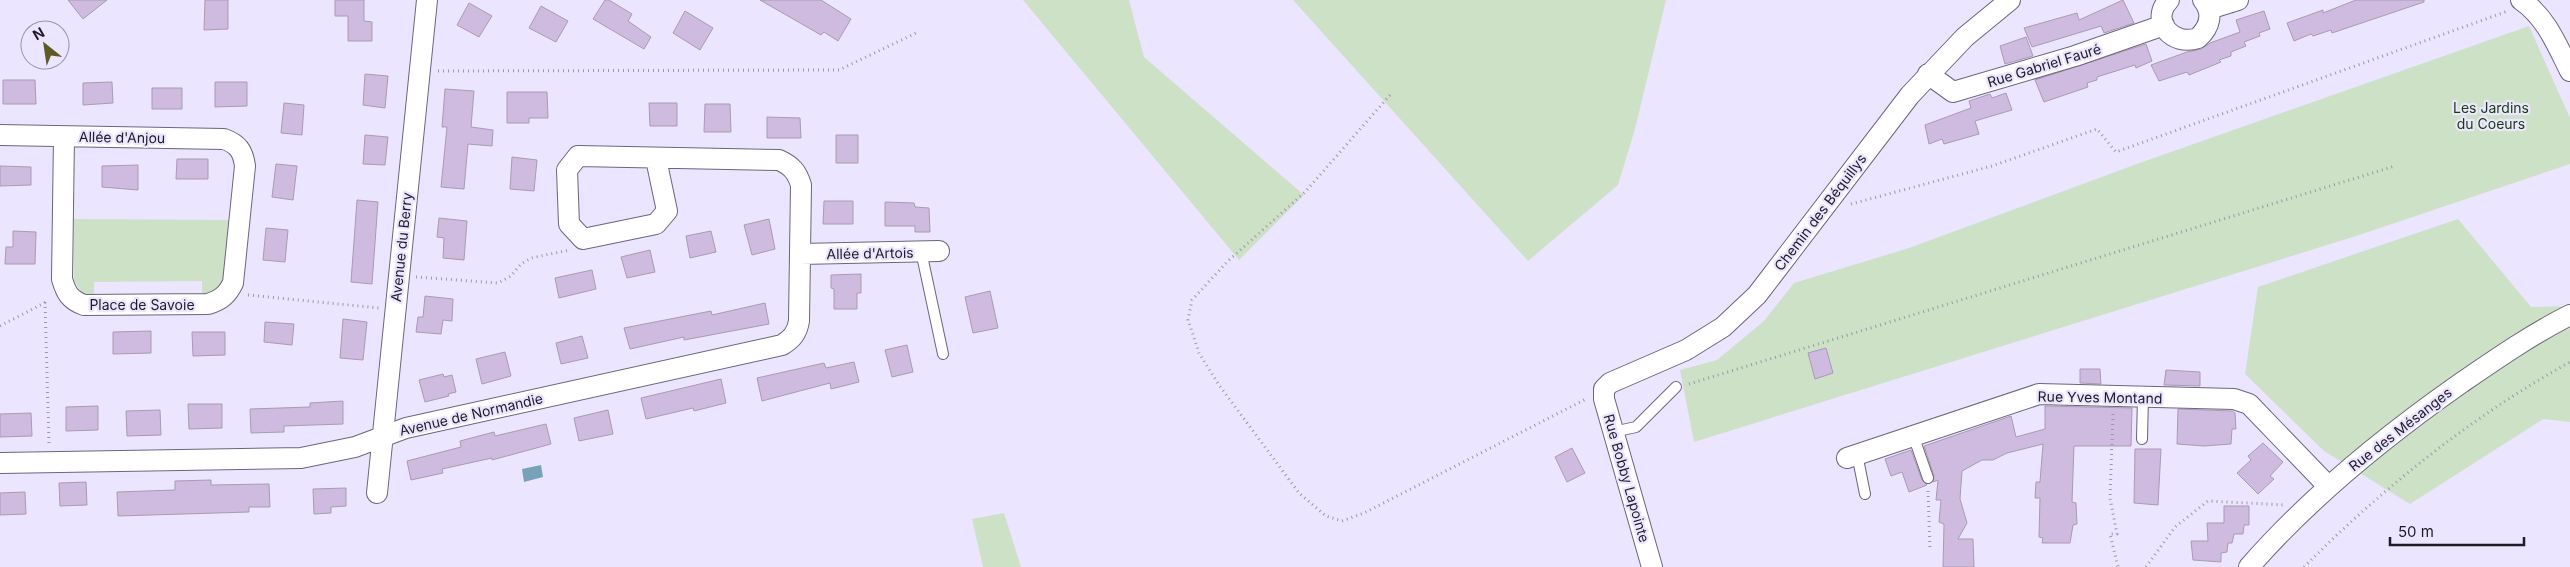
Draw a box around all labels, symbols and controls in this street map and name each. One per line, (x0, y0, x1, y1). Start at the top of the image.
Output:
north arrow (20, 20, 70, 70)
text: N (29, 23, 47, 43)
street label: Rue Gabriel Fauré (1985, 40, 2103, 90)
park label: Les Jardins du Coeurs (2453, 99, 2529, 132)
street label: Allée d'Anjou (79, 128, 165, 146)
street label: Chemin des Béquillys (1770, 150, 1870, 274)
street label: Avenue du Berry (387, 191, 415, 303)
street label: Allée d'Artois (826, 244, 914, 262)
street label: Place de Savoie (89, 296, 195, 313)
street label: Rue des Mésanges (2345, 384, 2455, 474)
street label: Rue Yves Montand (2038, 387, 2162, 407)
street label: Avenue de Normandie (398, 389, 544, 439)
street label: Rue Bobby Lapointe (1601, 412, 1653, 544)
scale bar (2390, 514, 2524, 546)
text: 50 m (2398, 522, 2434, 541)

